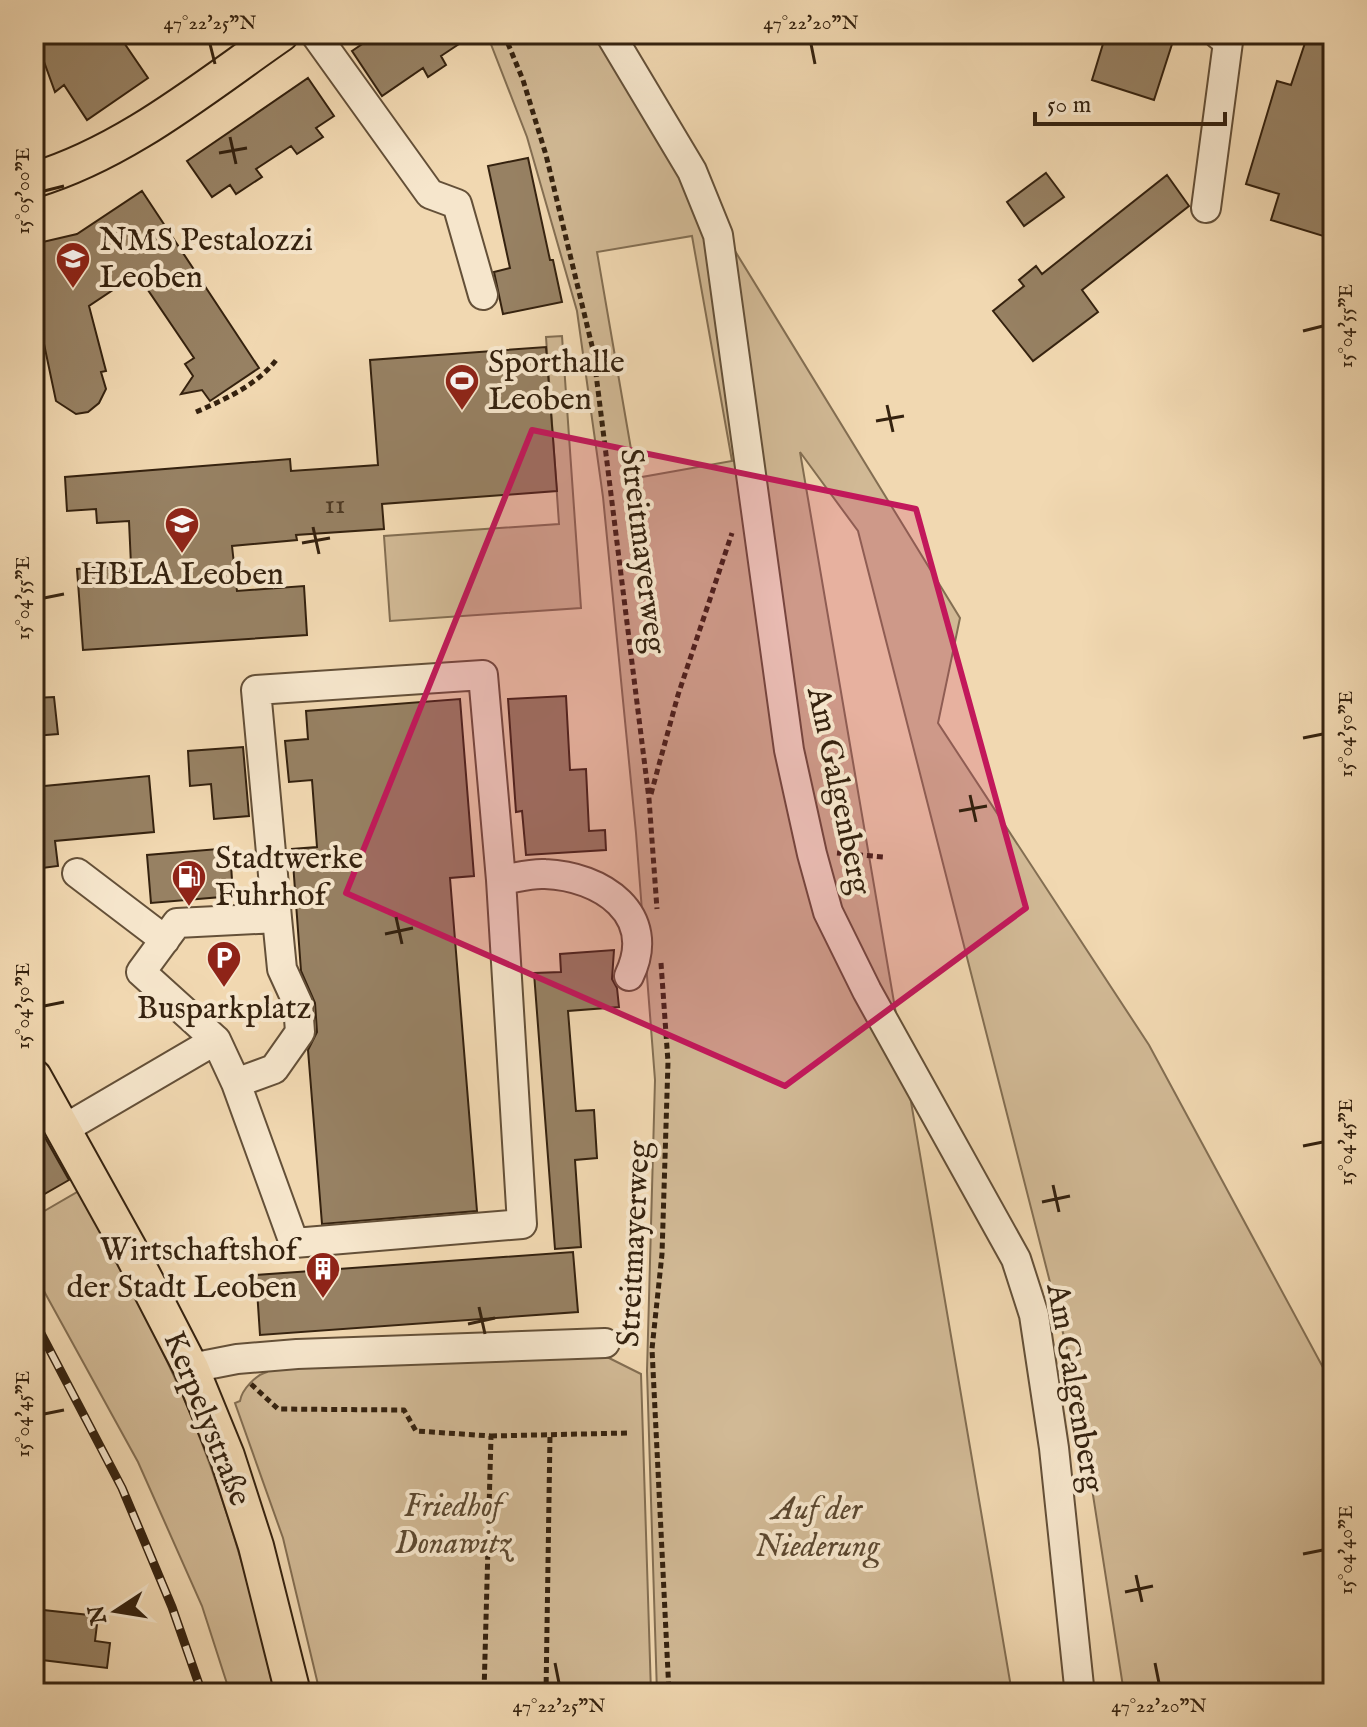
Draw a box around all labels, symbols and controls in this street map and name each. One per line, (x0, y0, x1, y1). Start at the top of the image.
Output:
text: 47°22'25"N (164, 11, 256, 36)
text: 47°22'20"N (763, 11, 859, 36)
scale bar (1035, 76, 1225, 126)
text: 50 m (1047, 90, 1091, 121)
text: 15°05'00"E (11, 147, 36, 235)
place label: NMS Pestalozzi Leoben (99, 221, 313, 299)
school or university icon: NMS Pestalozzi Leoben (54, 240, 92, 290)
text: 15°04'55"E (1334, 284, 1359, 368)
place label: Sporthalle Leoben (488, 343, 625, 421)
sports icon: Sporthalle Leoben (443, 362, 481, 412)
street label: Streitmayerweg (609, 446, 675, 656)
house number: 11 (325, 488, 345, 523)
school or university icon: HBLA Leoben (163, 505, 201, 555)
place label: HBLA Leoben (80, 555, 284, 596)
text: 15°04'55"E (11, 556, 36, 640)
street label: Am Galgenberg (796, 682, 880, 899)
text: 15°04'50"E (1334, 690, 1359, 777)
place label: Stadtwerke Fuhrhof (215, 839, 363, 917)
fuel station icon: Stadtwerke Fuhrhof (170, 858, 208, 908)
parking icon: Busparkplatz (205, 939, 243, 989)
text: 15°04'50"E (11, 962, 36, 1049)
place label: Busparkplatz (137, 989, 311, 1030)
text: 15°04'45"E (1334, 1098, 1359, 1185)
street label: Streitmayerweg (609, 1139, 661, 1348)
place label: Wirtschaftshof der Stadt Leoben (66, 1231, 302, 1309)
building icon: Wirtschaftshof der Stadt Leoben (304, 1250, 342, 1300)
street label: Am Galgenberg (1035, 1279, 1113, 1496)
street label: Kerpelystraße (152, 1326, 260, 1512)
text: 15°04'45"E (11, 1370, 36, 1457)
park label: Friedhof Donawitz (395, 1487, 514, 1565)
park label: Auf der Niederung (755, 1490, 881, 1568)
text: 15°04'40"E (1334, 1505, 1359, 1595)
north arrow (76, 1571, 156, 1651)
text: N (83, 1603, 114, 1628)
text: 47°22'25"N (513, 1694, 605, 1719)
text: 47°22'20"N (1111, 1694, 1207, 1719)

